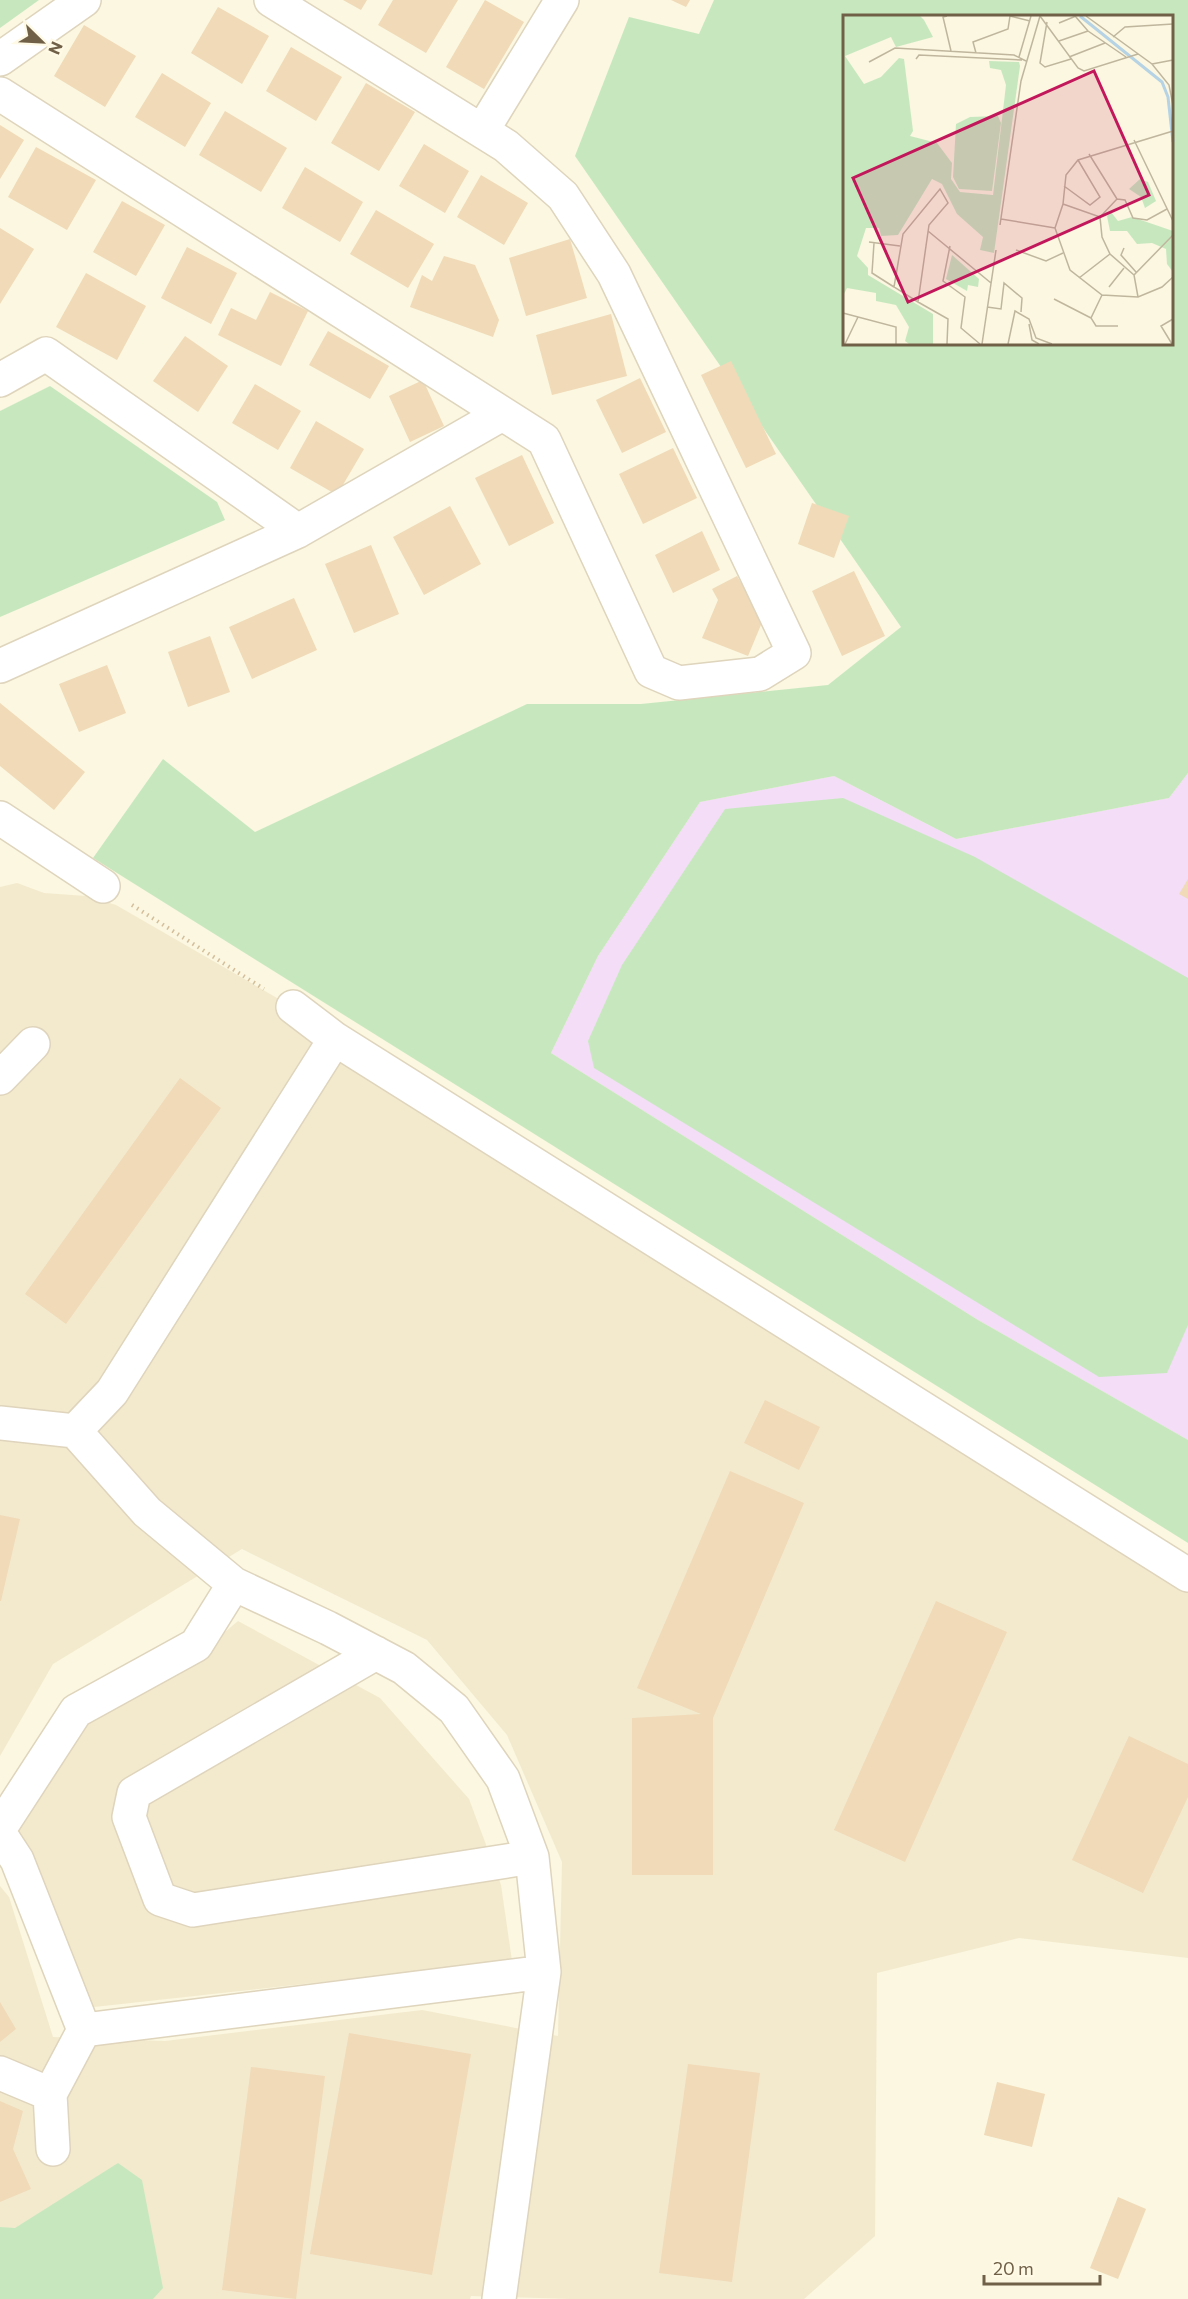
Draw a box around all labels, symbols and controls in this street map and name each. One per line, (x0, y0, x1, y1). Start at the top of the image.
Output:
north arrow (12, 12, 72, 72)
inset map (843, 15, 1173, 345)
text: N (45, 39, 67, 58)
scale bar (984, 2248, 1100, 2286)
text: 20 m (993, 2257, 1034, 2279)

